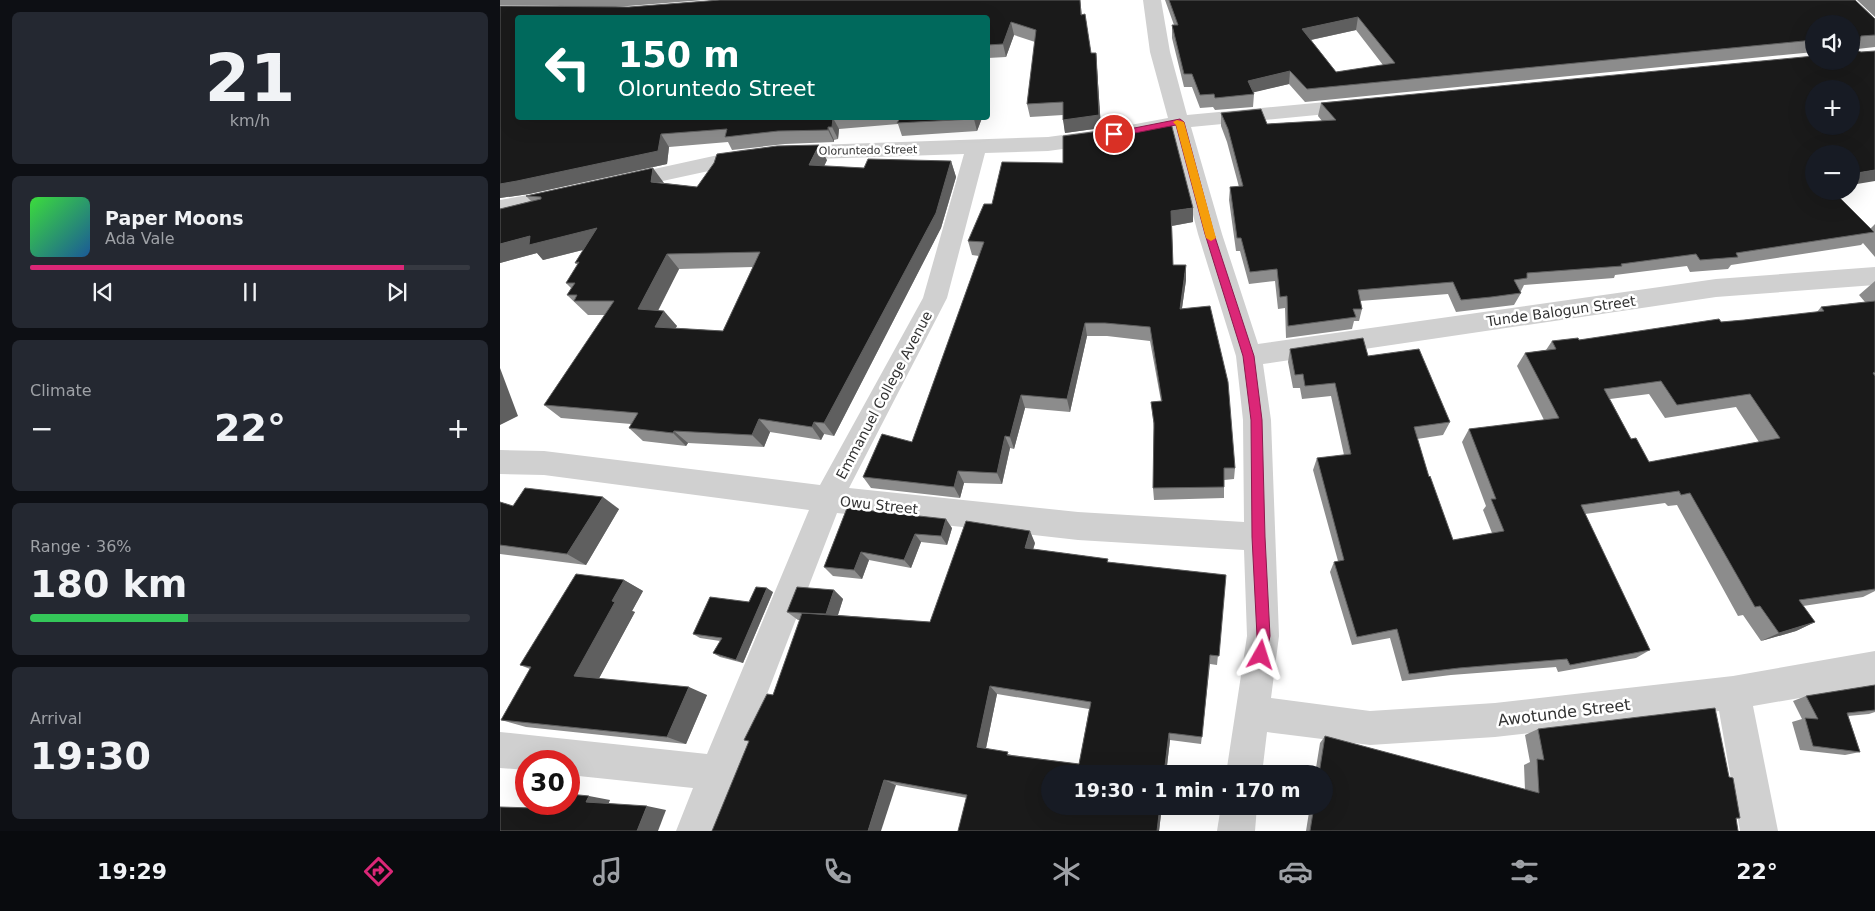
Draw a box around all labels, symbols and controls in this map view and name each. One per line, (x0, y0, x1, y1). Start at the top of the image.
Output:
map controls (1805, 15, 1860, 200)
button: sound (1805, 15, 1860, 70)
icon: left (535, 35, 600, 100)
text: 150 m (618, 35, 740, 75)
text: 21 (205, 41, 295, 116)
text: Oloruntedo Street (618, 76, 815, 101)
button: + (1805, 80, 1860, 135)
text: km/h (230, 111, 270, 130)
pin (1093, 113, 1135, 155)
icon: arrive (1100, 120, 1128, 148)
street label: Oloruntedo Street (819, 143, 918, 158)
button: − (1805, 145, 1860, 200)
text: Paper Moons (105, 207, 244, 229)
text: Ada Vale (105, 229, 175, 248)
icon: previous (89, 278, 117, 306)
icon: pause (236, 278, 264, 306)
icon: next (383, 278, 411, 306)
street label: Tunde Balogun Street (1484, 293, 1637, 330)
street label: Emmanuel College Avenue (833, 308, 935, 482)
text: Climate (30, 381, 92, 400)
text: 22° (214, 406, 286, 450)
text: − (30, 412, 53, 445)
text: + (447, 412, 470, 445)
street label: Owu Street (839, 493, 919, 517)
text: Range · 36% (30, 537, 132, 556)
text: 180 km (30, 562, 187, 606)
position arrow (1234, 628, 1286, 680)
street label: Awotunde Street (1497, 695, 1631, 730)
text: Arrival (30, 709, 82, 728)
text: 19:30 (30, 734, 151, 778)
speed limit sign: 30 (515, 750, 580, 815)
text: 19:30 · 1 min · 170 m (1073, 779, 1301, 801)
icon: directions (361, 854, 396, 889)
icon: music (590, 854, 625, 889)
icon: phone (820, 854, 855, 889)
icon: climate (1049, 854, 1084, 889)
icon: car (1278, 854, 1313, 889)
icon: filters (1507, 854, 1542, 889)
text: 19:29 (97, 859, 167, 884)
text: 22° (1736, 859, 1778, 884)

